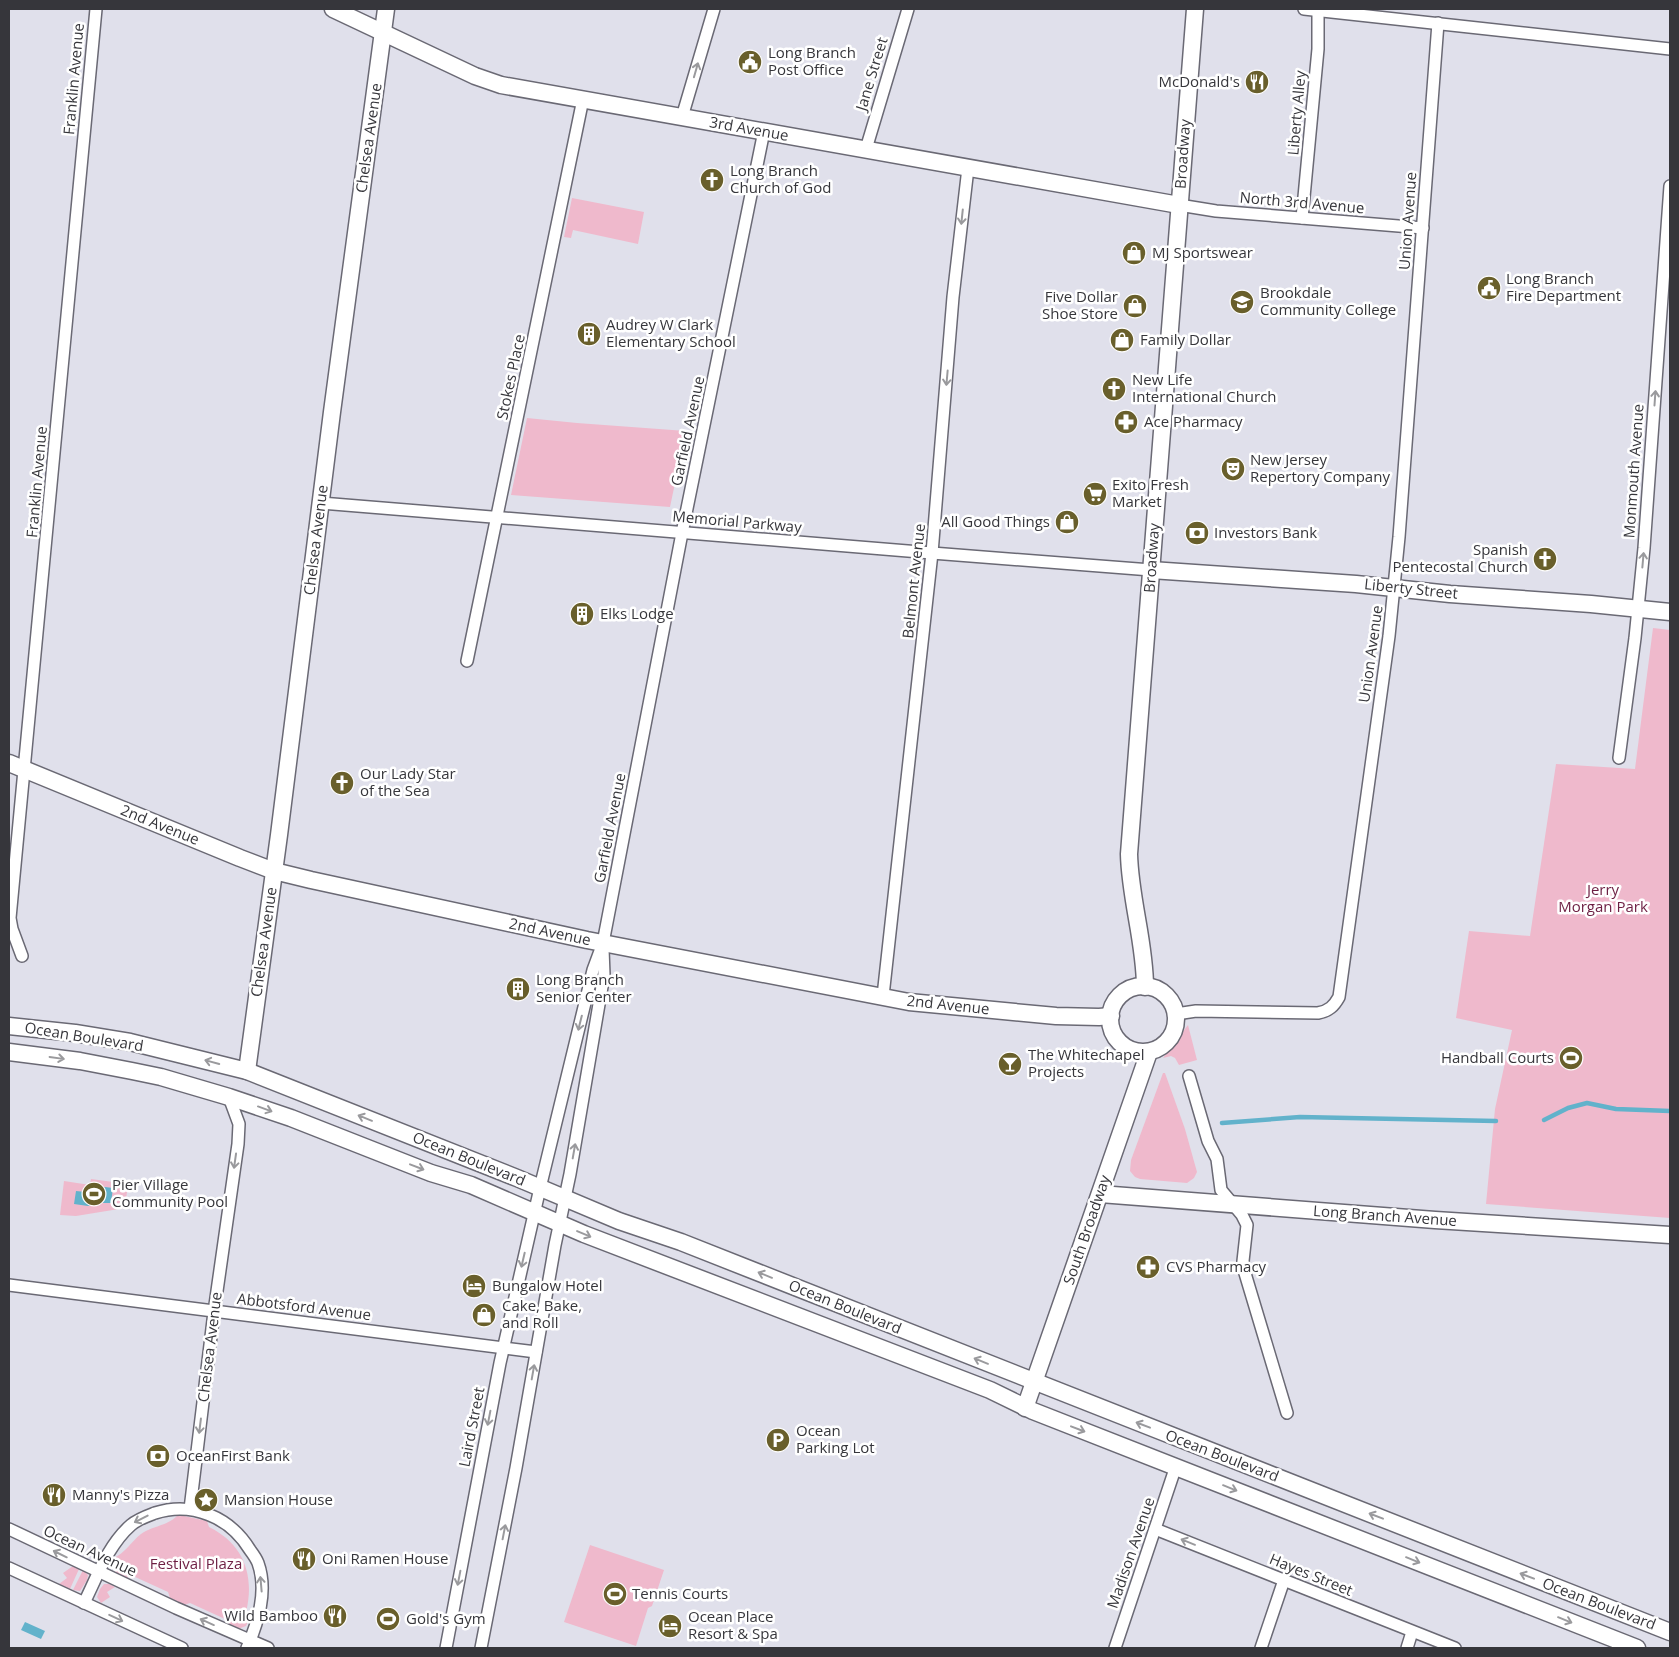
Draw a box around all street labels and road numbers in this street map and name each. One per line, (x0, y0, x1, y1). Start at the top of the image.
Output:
street label: Franklin Avenue (58, 22, 88, 136)
street label: Jane Street (850, 35, 892, 115)
street label: Liberty Alley (1282, 69, 1310, 156)
street label: Chelsea Avenue (350, 82, 386, 194)
street label: 3rd Avenue (708, 111, 790, 145)
street label: Broadway (1170, 118, 1194, 189)
street label: Union Avenue (1394, 171, 1420, 271)
street label: North 3rd Avenue (1239, 187, 1365, 217)
street label: Stokes Place (491, 332, 529, 421)
street label: Garfield Avenue (666, 374, 708, 488)
street label: Monmouth Avenue (1618, 403, 1648, 539)
street label: Franklin Avenue (21, 425, 51, 539)
street label: Chelsea Avenue (298, 484, 332, 596)
street label: Memorial Parkway (672, 505, 803, 537)
street label: Belmont Avenue (897, 522, 929, 639)
street label: Broadway (1139, 522, 1163, 593)
street label: Liberty Street (1363, 573, 1459, 603)
street label: Union Avenue (1353, 604, 1387, 704)
street label: Garfield Avenue (589, 771, 629, 885)
street label: 2nd Avenue (118, 799, 203, 849)
street label: Chelsea Avenue (245, 886, 281, 998)
street label: 2nd Avenue (507, 913, 593, 949)
street label: 2nd Avenue (906, 990, 990, 1018)
street label: Ocean Boulevard (23, 1017, 145, 1055)
street label: Ocean Boulevard (410, 1126, 529, 1190)
street label: South Broadway (1058, 1172, 1114, 1287)
street label: Long Branch Avenue (1313, 1200, 1458, 1230)
street label: Ocean Boulevard (786, 1274, 905, 1338)
street label: Abbotsford Avenue (236, 1288, 372, 1324)
street label: Chelsea Avenue (192, 1291, 226, 1403)
street label: Laird Street (453, 1385, 489, 1469)
street label: Ocean Boulevard (1163, 1424, 1282, 1486)
street label: Madison Avenue (1102, 1494, 1158, 1611)
street label: Ocean Avenue (40, 1520, 140, 1580)
street label: Hayes Street (1267, 1548, 1356, 1600)
street label: Ocean Boulevard (1540, 1572, 1659, 1634)

